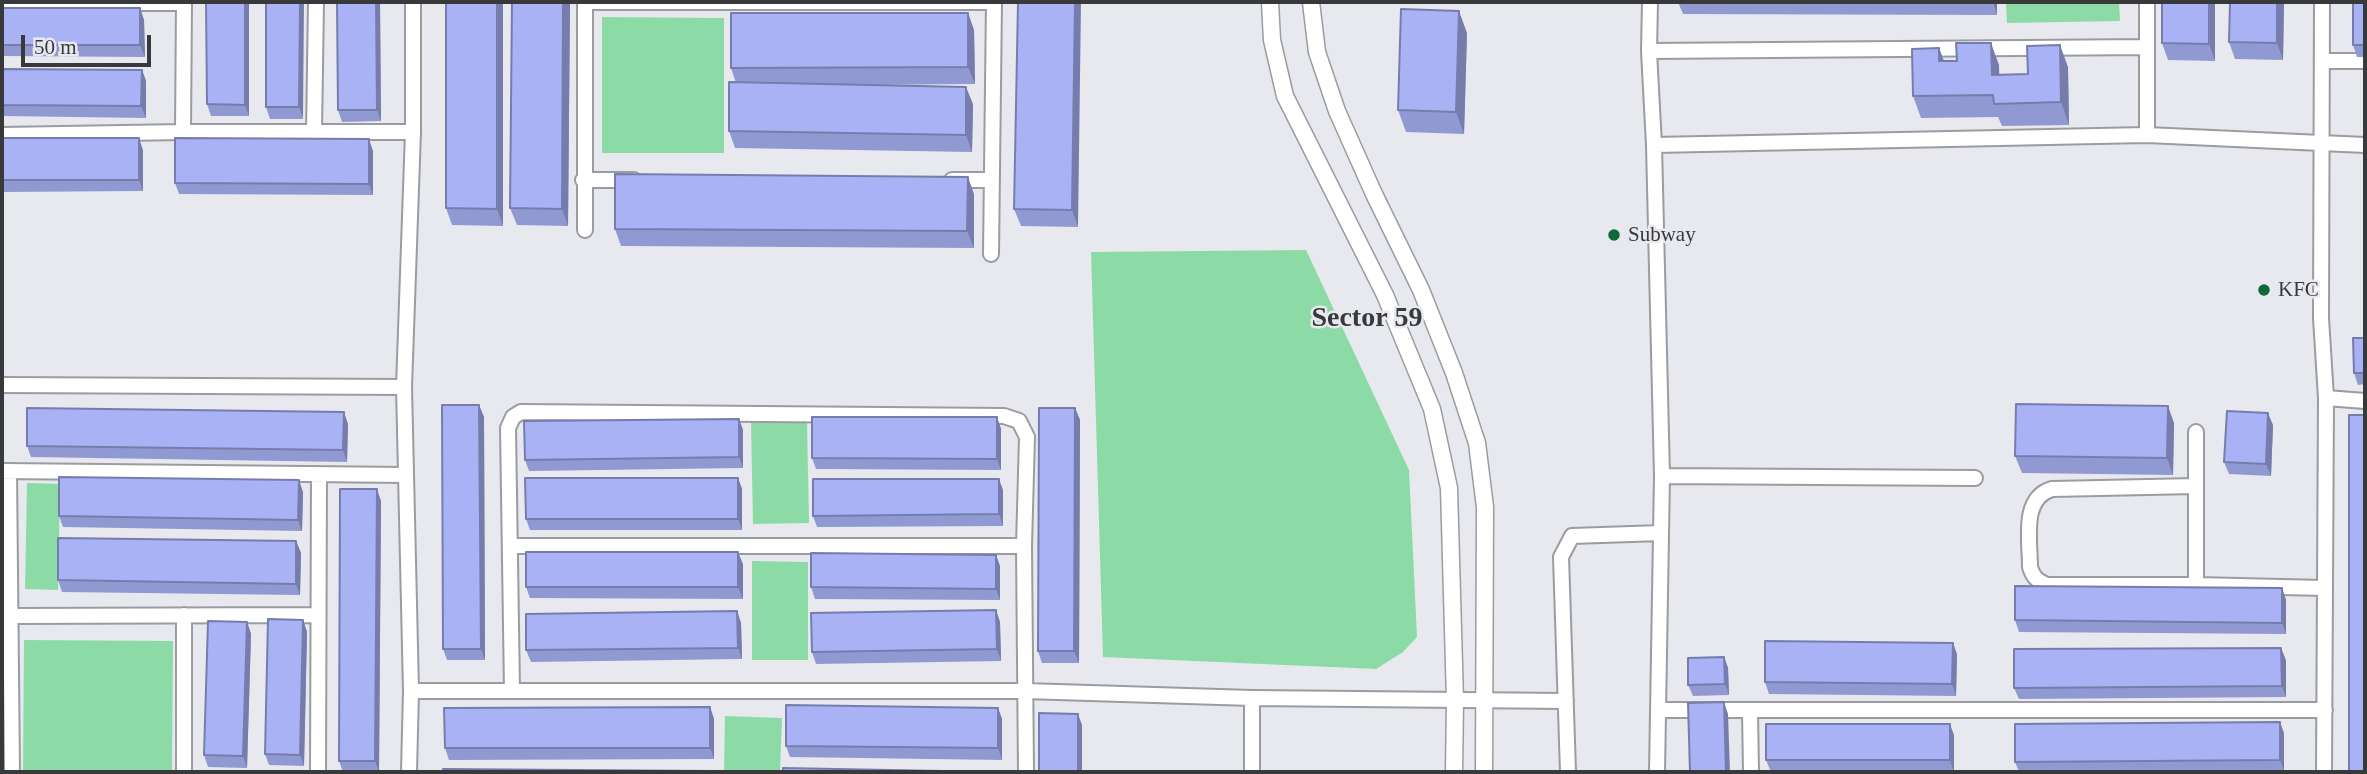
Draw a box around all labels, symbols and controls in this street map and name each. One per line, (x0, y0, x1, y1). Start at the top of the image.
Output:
scale bar (24, 21, 154, 65)
text: 50 m (34, 35, 77, 59)
place label: Subway (1628, 222, 1696, 248)
marker: Subway (1606, 227, 1622, 243)
place label: KFC (2278, 277, 2319, 303)
marker: KFC (2256, 282, 2272, 298)
district label: Sector 59 (1311, 302, 1423, 336)

